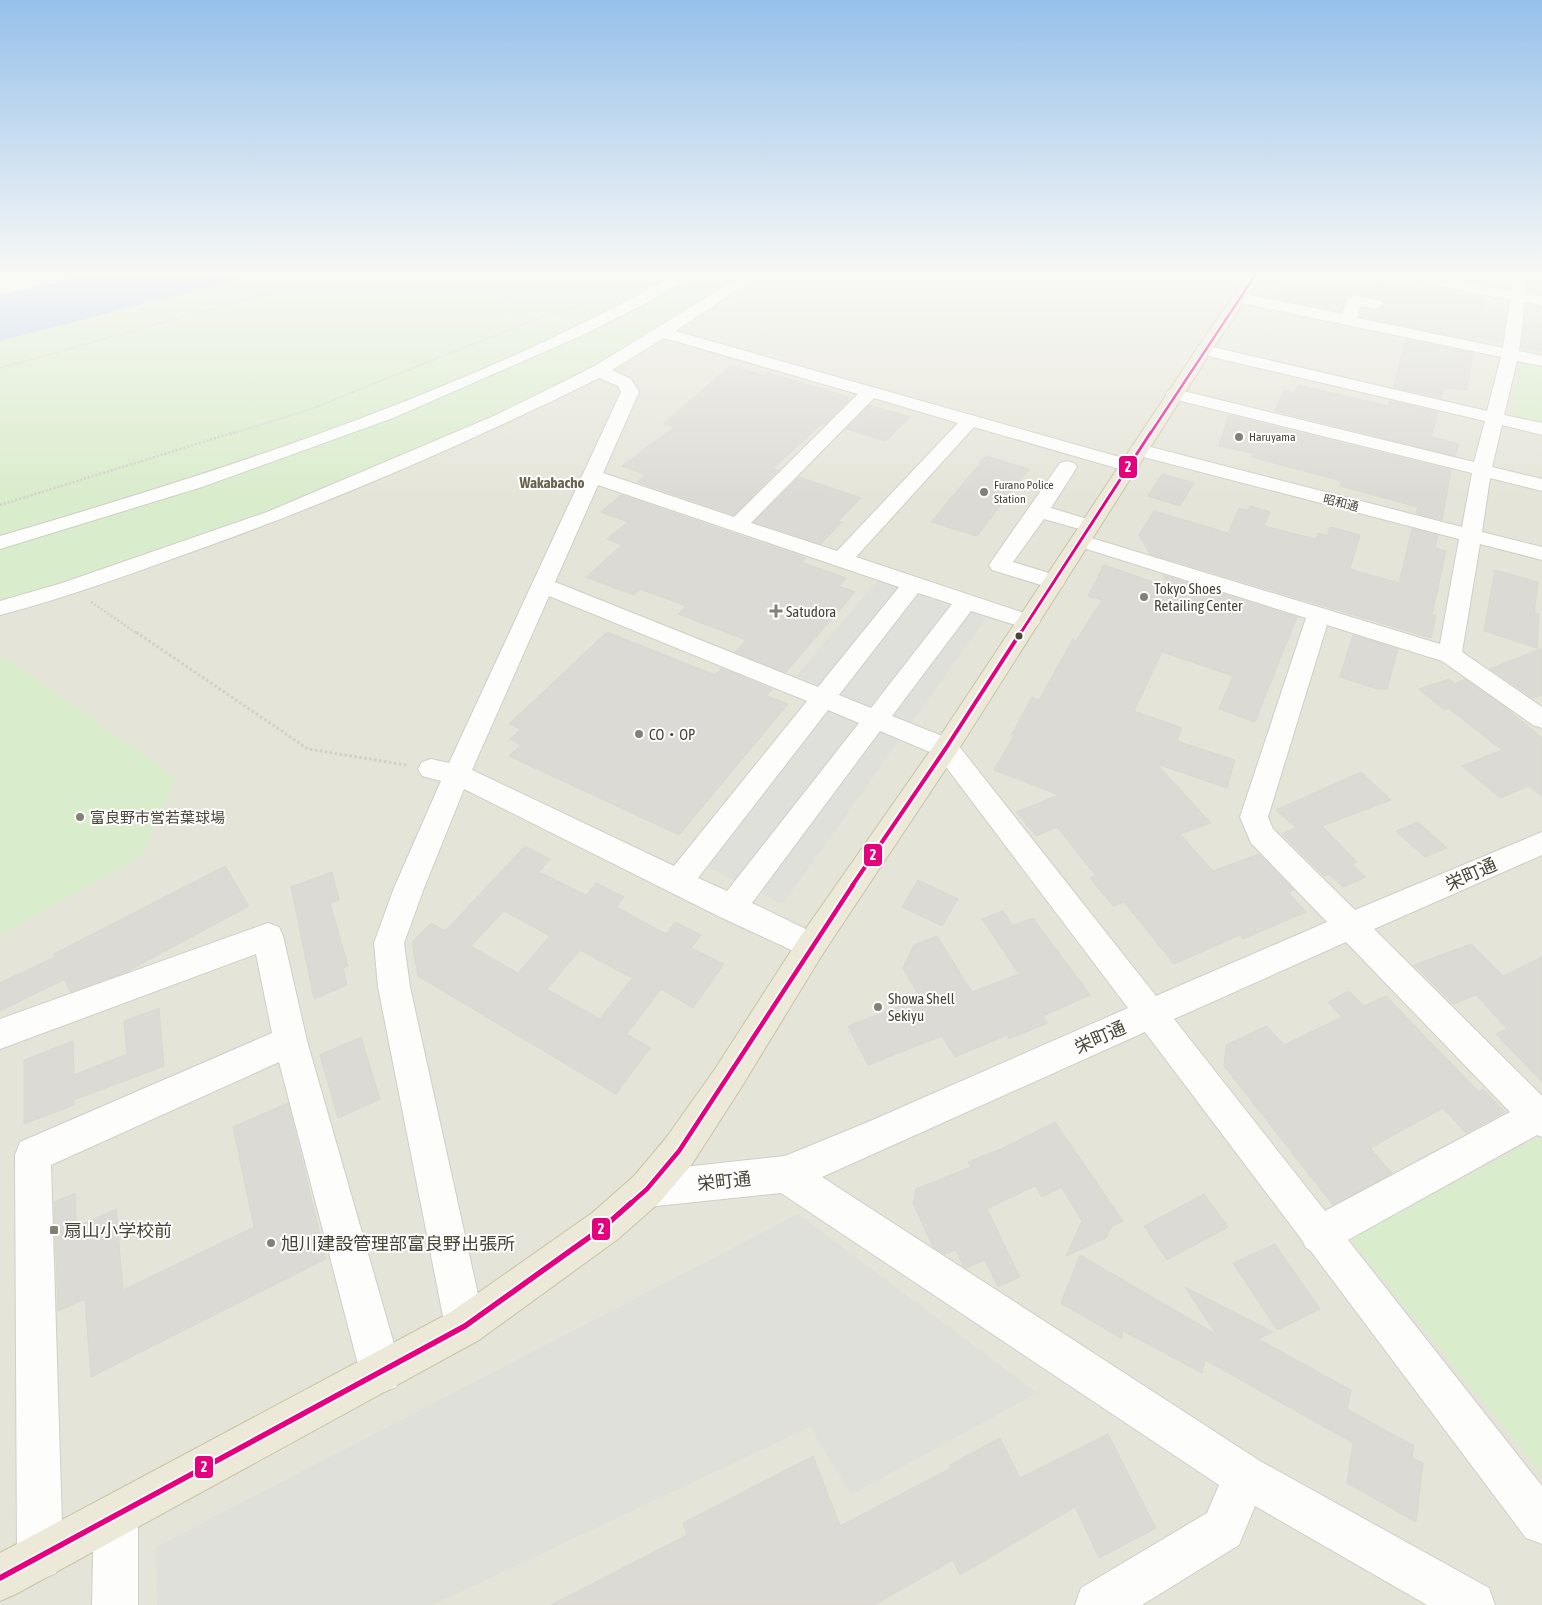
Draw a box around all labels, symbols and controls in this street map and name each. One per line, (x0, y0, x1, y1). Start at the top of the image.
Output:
place label: Haruyama (1249, 430, 1296, 444)
marker: Haruyama (1233, 431, 1245, 443)
line badge: 2 (1118, 455, 1138, 479)
text: 2 (1125, 459, 1132, 475)
district label: Wakabacho (519, 474, 584, 491)
place label: Furano Police Station (994, 478, 1054, 506)
marker: Furano Police Station (978, 486, 990, 498)
street label: 昭和通 (1322, 492, 1360, 514)
place label: Tokyo Shoes Retailing Center (1154, 580, 1243, 614)
marker: Tokyo Shoes Retailing Center (1138, 591, 1150, 603)
place label: Satudora (786, 603, 836, 620)
marker: Satudora (770, 605, 782, 617)
unlabelled marker (1014, 631, 1024, 641)
place label: CO・OP (649, 726, 695, 743)
marker: CO・OP (633, 728, 645, 740)
place label: 富良野市営若葉球場 (90, 809, 225, 826)
marker: 富良野市営若葉球場 (74, 811, 86, 823)
line badge: 2 (863, 843, 883, 867)
text: 2 (870, 847, 877, 863)
street label: 栄町通 (1442, 853, 1500, 895)
place label: Showa Shell Sekiyu (888, 990, 955, 1024)
marker: Showa Shell Sekiyu (872, 1001, 884, 1013)
street label: 栄町通 (1071, 1016, 1129, 1058)
street label: 栄町通 (696, 1168, 752, 1194)
line badge: 2 (591, 1217, 611, 1241)
place label: 扇山小学校前 (64, 1220, 172, 1241)
text: 2 (598, 1221, 605, 1237)
marker: 扇山小学校前 (48, 1224, 60, 1236)
place label: 旭川建設管理部富良野出張所 (281, 1233, 515, 1254)
marker: 旭川建設管理部富良野出張所 (265, 1237, 277, 1249)
line badge: 2 (194, 1455, 214, 1479)
text: 2 (201, 1459, 208, 1475)

